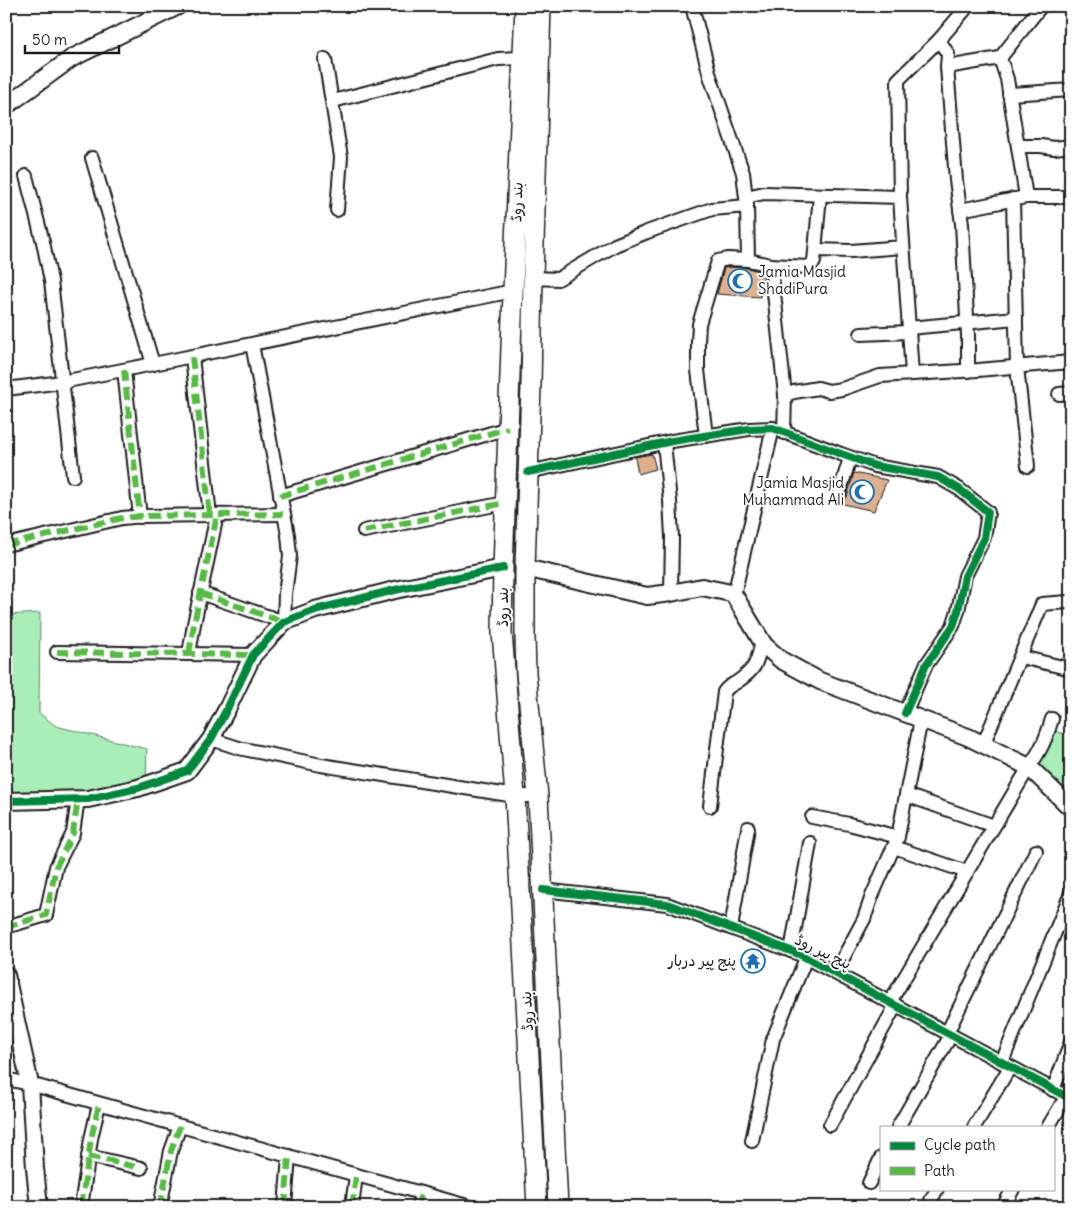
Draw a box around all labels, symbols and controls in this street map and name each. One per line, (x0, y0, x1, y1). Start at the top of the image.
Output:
scale bar (25, 22, 119, 54)
text: 50 m (32, 30, 67, 49)
street label: بند روڈ (506, 182, 527, 222)
place label: Jamia Masjid ShadiPura (758, 262, 846, 298)
mosque icon: Jamia Masjid ShadiPura (727, 268, 753, 294)
place label: Jamia Masjid Muhammad Ali (742, 473, 844, 509)
mosque icon: Jamia Masjid Muhammad Ali (849, 479, 875, 505)
street label: بند روڈ (493, 587, 512, 627)
street label: پنج پیر روڈ (792, 930, 854, 974)
temple icon: پنج پیر دربار (740, 948, 766, 974)
place label: پنج پیر دربار (667, 951, 736, 971)
street label: بند روڈ (516, 991, 537, 1031)
legend (880, 1126, 1054, 1190)
text: Cycle path (924, 1135, 996, 1154)
text: Path (924, 1161, 955, 1180)

